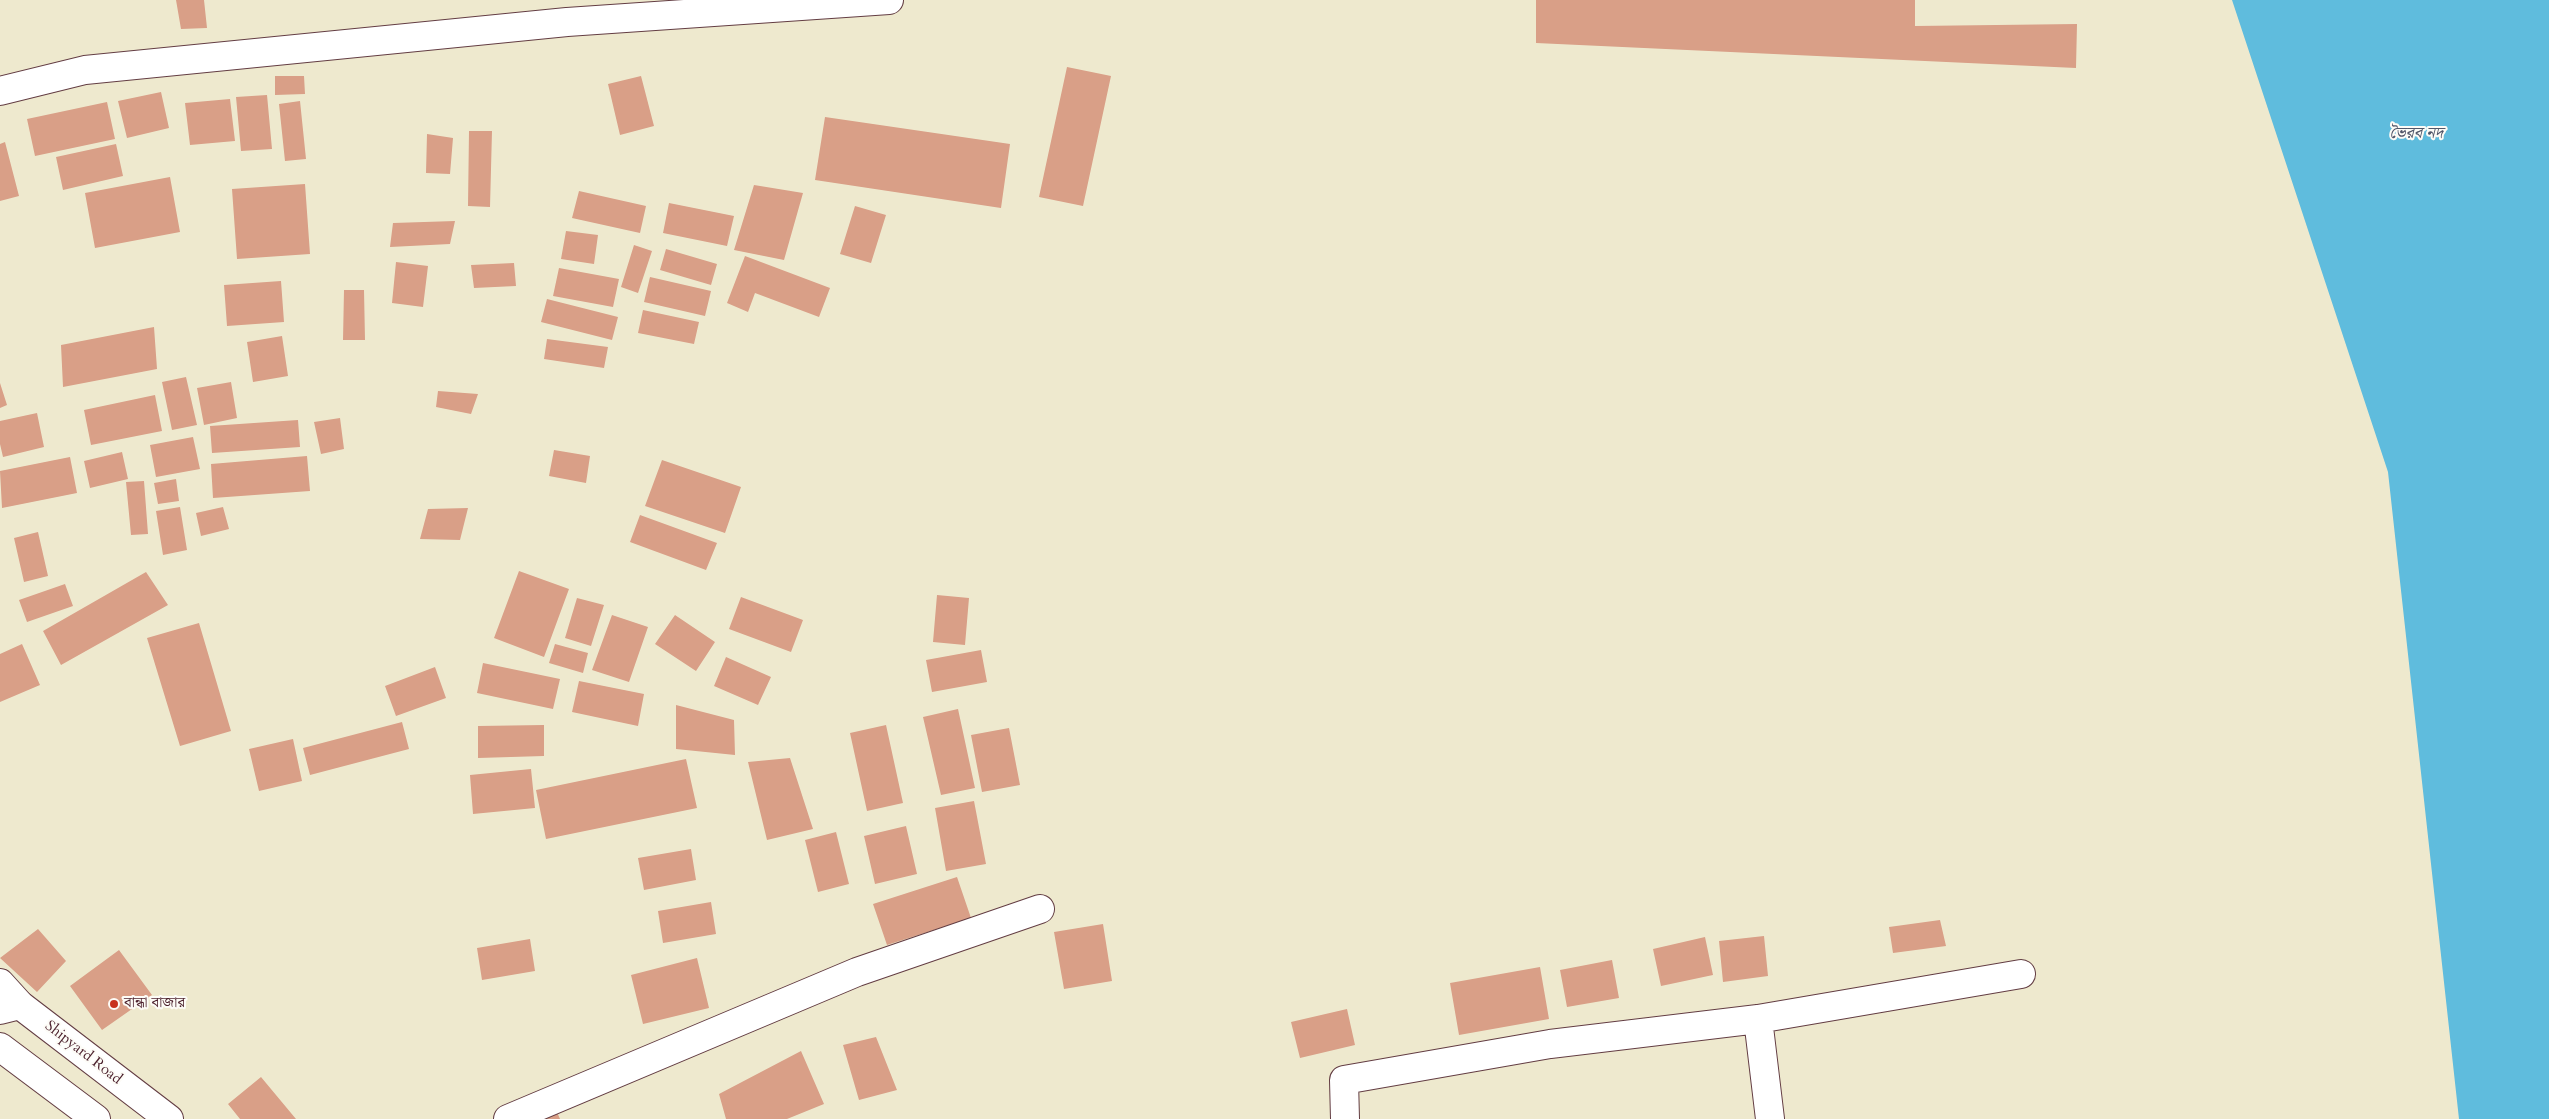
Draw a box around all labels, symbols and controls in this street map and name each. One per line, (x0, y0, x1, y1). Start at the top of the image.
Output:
water label: ভৈরব নদ (2389, 124, 2443, 144)
place label: বান্ধা বাজার (124, 995, 185, 1013)
marker: বান্ধা বাজার (108, 998, 120, 1010)
street label: Shipyard Road (41, 1017, 125, 1089)

